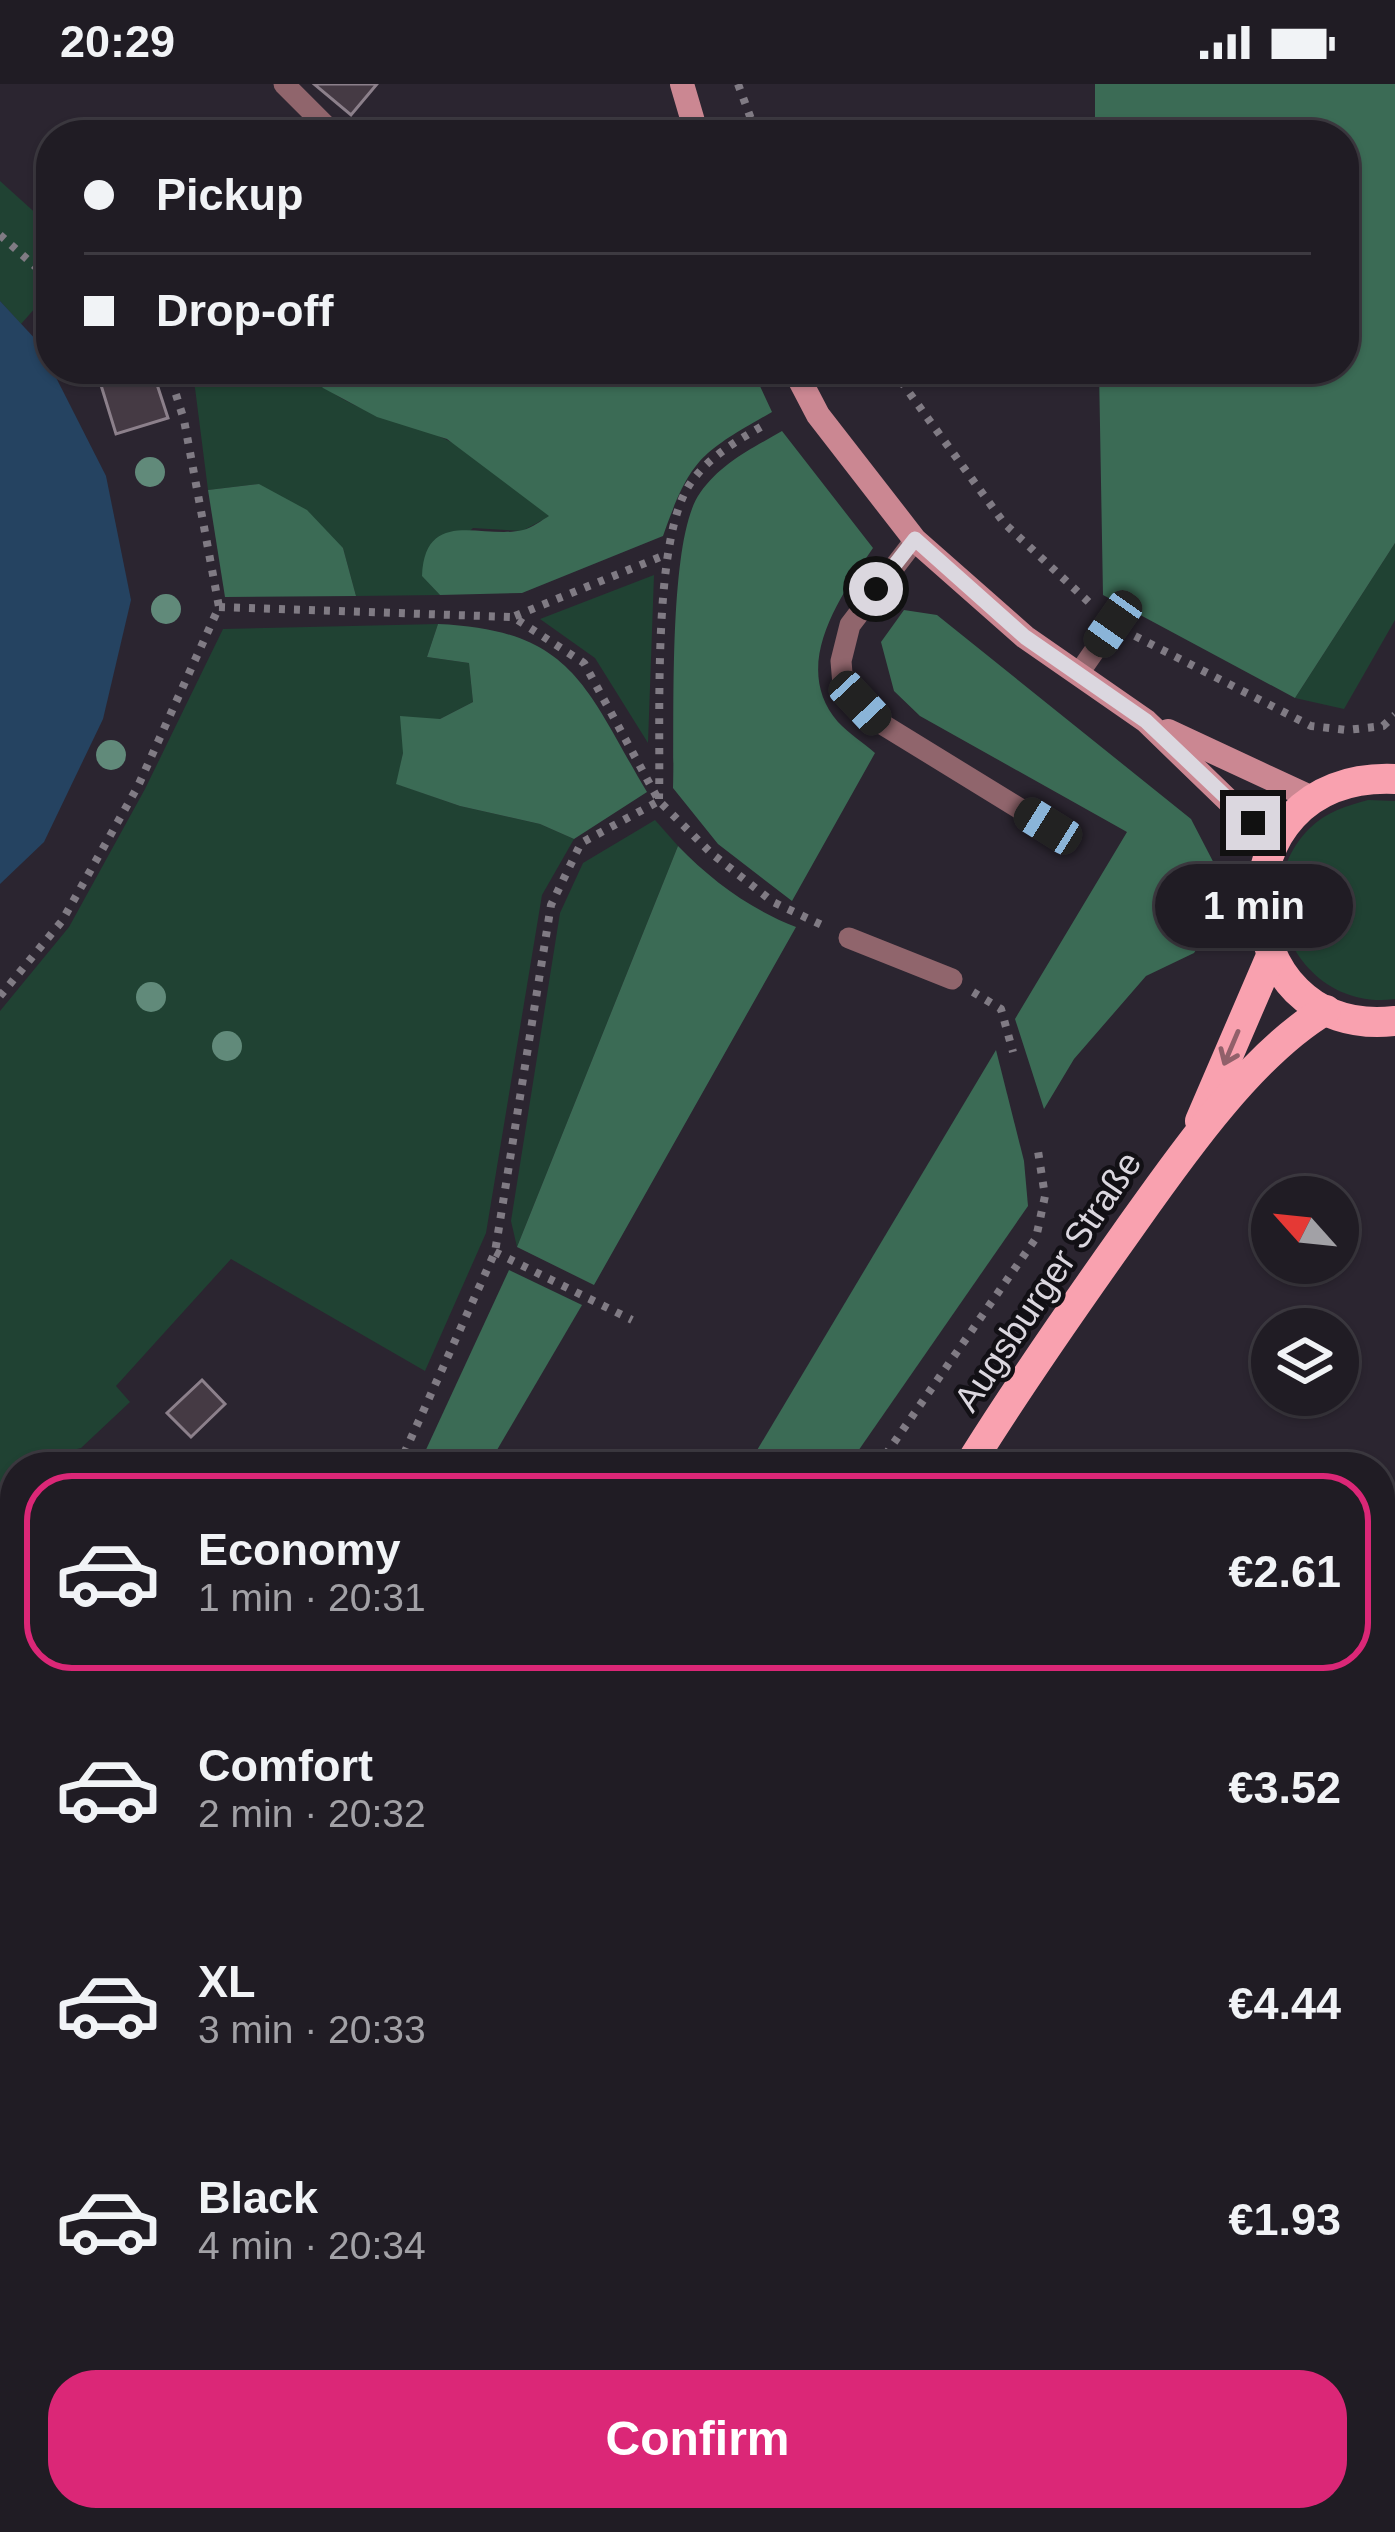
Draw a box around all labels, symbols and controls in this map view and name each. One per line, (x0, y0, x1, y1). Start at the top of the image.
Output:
text: 20:29 (60, 16, 175, 67)
text: Pickup (156, 169, 304, 220)
text: Drop-off (156, 285, 333, 336)
route start (849, 562, 903, 616)
car (1078, 584, 1148, 664)
car (822, 664, 898, 742)
car (1008, 792, 1088, 860)
route end (1226, 796, 1280, 850)
callout: 1 min (1154, 865, 1352, 949)
text: 1 min (1203, 884, 1305, 927)
one-way arrow (1219, 1029, 1241, 1065)
street label: Augsburger Straße (945, 1144, 1149, 1419)
north arrow (1251, 1176, 1359, 1284)
map controls (1251, 1176, 1359, 1416)
button: layers (1251, 1308, 1359, 1416)
icon: car (54, 1518, 162, 1626)
text: Economy (198, 1524, 401, 1575)
text: €2.61 (1228, 1546, 1341, 1597)
text: 1 min · 20:31 (198, 1576, 426, 1619)
icon: car (54, 1734, 162, 1842)
text: Comfort (198, 1740, 373, 1791)
text: €3.52 (1228, 1762, 1341, 1813)
text: 2 min · 20:32 (198, 1792, 426, 1835)
icon: car (54, 1950, 162, 2058)
text: XL (198, 1956, 256, 2007)
text: €4.44 (1228, 1978, 1341, 2029)
text: 3 min · 20:33 (198, 2008, 426, 2051)
icon: car (54, 2166, 162, 2274)
text: Black (198, 2172, 318, 2223)
text: €1.93 (1228, 2194, 1341, 2245)
text: 4 min · 20:34 (198, 2224, 426, 2267)
button: Confirm (48, 2370, 1347, 2508)

